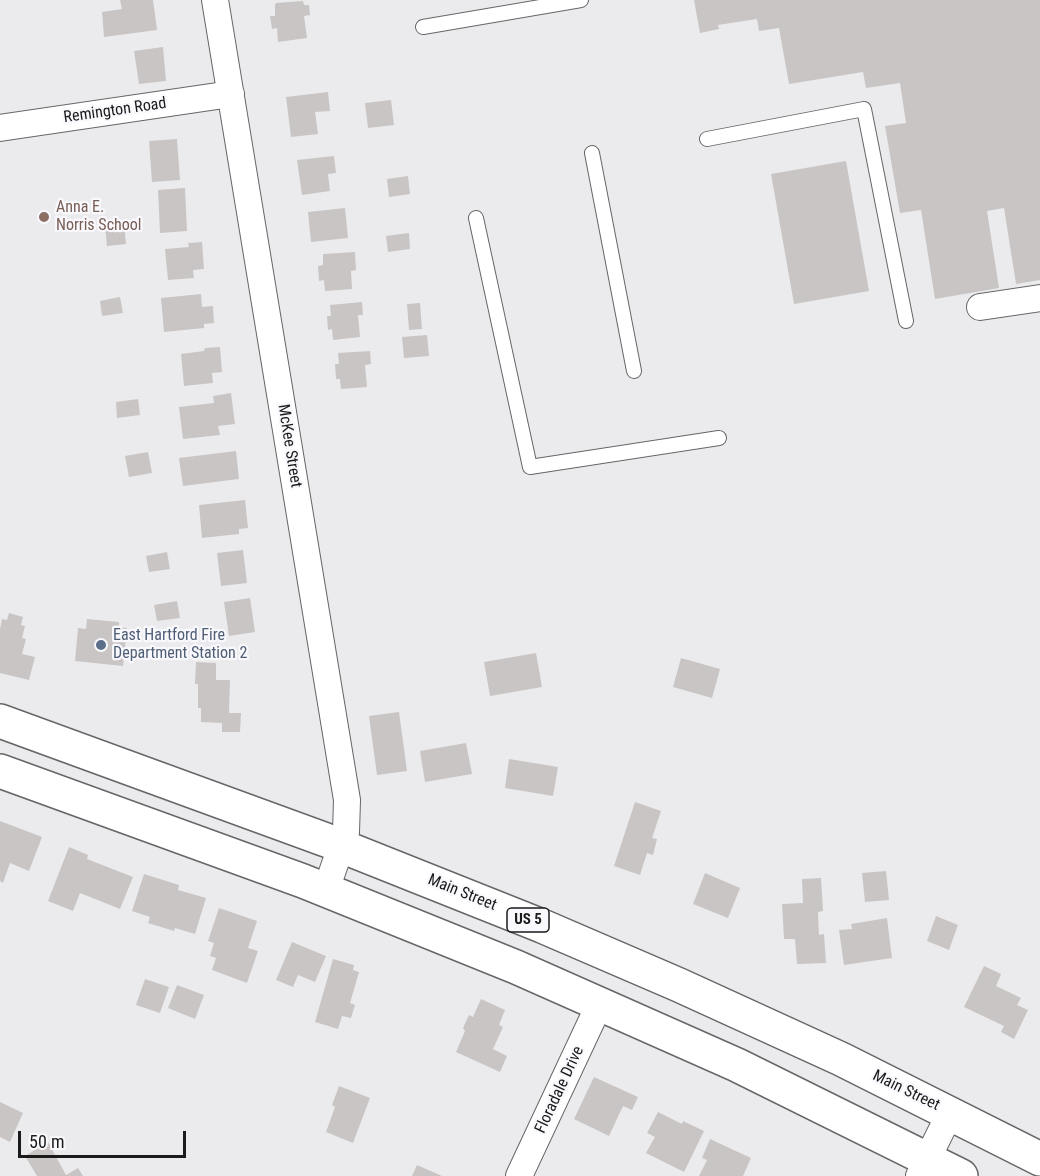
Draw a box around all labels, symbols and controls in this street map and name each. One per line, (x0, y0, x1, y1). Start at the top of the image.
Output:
street label: Remington Road (62, 94, 168, 128)
place label: Anna E. Norris School (56, 198, 141, 236)
marker: Anna E. Norris School (37, 210, 51, 224)
street label: McKee Street (273, 403, 305, 489)
place label: East Hartford Fire Department Station 2 (113, 626, 247, 664)
marker: East Hartford Fire Department Station 2 (94, 638, 108, 652)
street label: Main Street (425, 871, 499, 915)
road number: US 5 (507, 908, 549, 932)
street label: Floradale Drive (531, 1043, 589, 1137)
street label: Main Street (869, 1067, 943, 1115)
scale bar (21, 1119, 189, 1157)
text: 50 m (29, 1131, 64, 1152)

